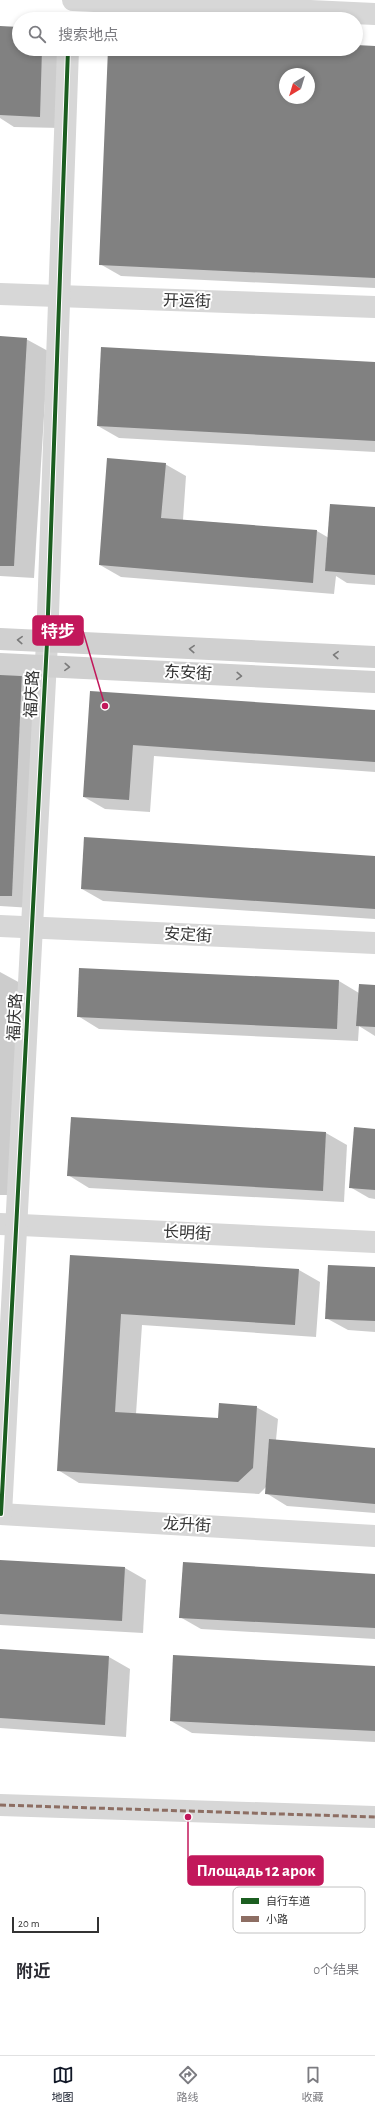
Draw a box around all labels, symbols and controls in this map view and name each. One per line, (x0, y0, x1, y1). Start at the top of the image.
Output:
search box (12, 12, 363, 56)
icon: search (26, 23, 48, 45)
text: 搜索地点 (58, 28, 118, 43)
north arrow (279, 68, 315, 104)
street label: 开运街 (163, 291, 211, 310)
callout: 特步 (33, 616, 83, 645)
text: 特步 (41, 623, 75, 640)
one-way arrow (17, 636, 23, 645)
one-way arrow (189, 644, 195, 653)
one-way arrow (333, 651, 339, 660)
one-way arrow (64, 663, 70, 672)
street label: 东安街 (164, 663, 212, 682)
street label: 福庆路 (22, 670, 41, 718)
one-way arrow (236, 671, 242, 680)
street label: 安定街 (164, 925, 212, 944)
street label: 福庆路 (5, 993, 24, 1041)
street label: 长明街 (163, 1223, 211, 1242)
street label: 龙升街 (163, 1515, 211, 1534)
callout: Площадь 12 арок (188, 1856, 323, 1885)
text: Площадь 12 арок (196, 1862, 316, 1879)
legend (233, 1887, 365, 1933)
text: 自行车道 (266, 1895, 310, 1907)
text: 小路 (266, 1913, 288, 1925)
scale bar (12, 1915, 99, 1934)
text: 20 m (18, 1918, 39, 1929)
text: 附近 (16, 1963, 50, 1980)
text: 0个结果 (313, 1964, 359, 1977)
tab: 地图 (52, 2064, 74, 2104)
tab: 路线 (177, 2064, 199, 2104)
tab: 收藏 (302, 2064, 324, 2104)

